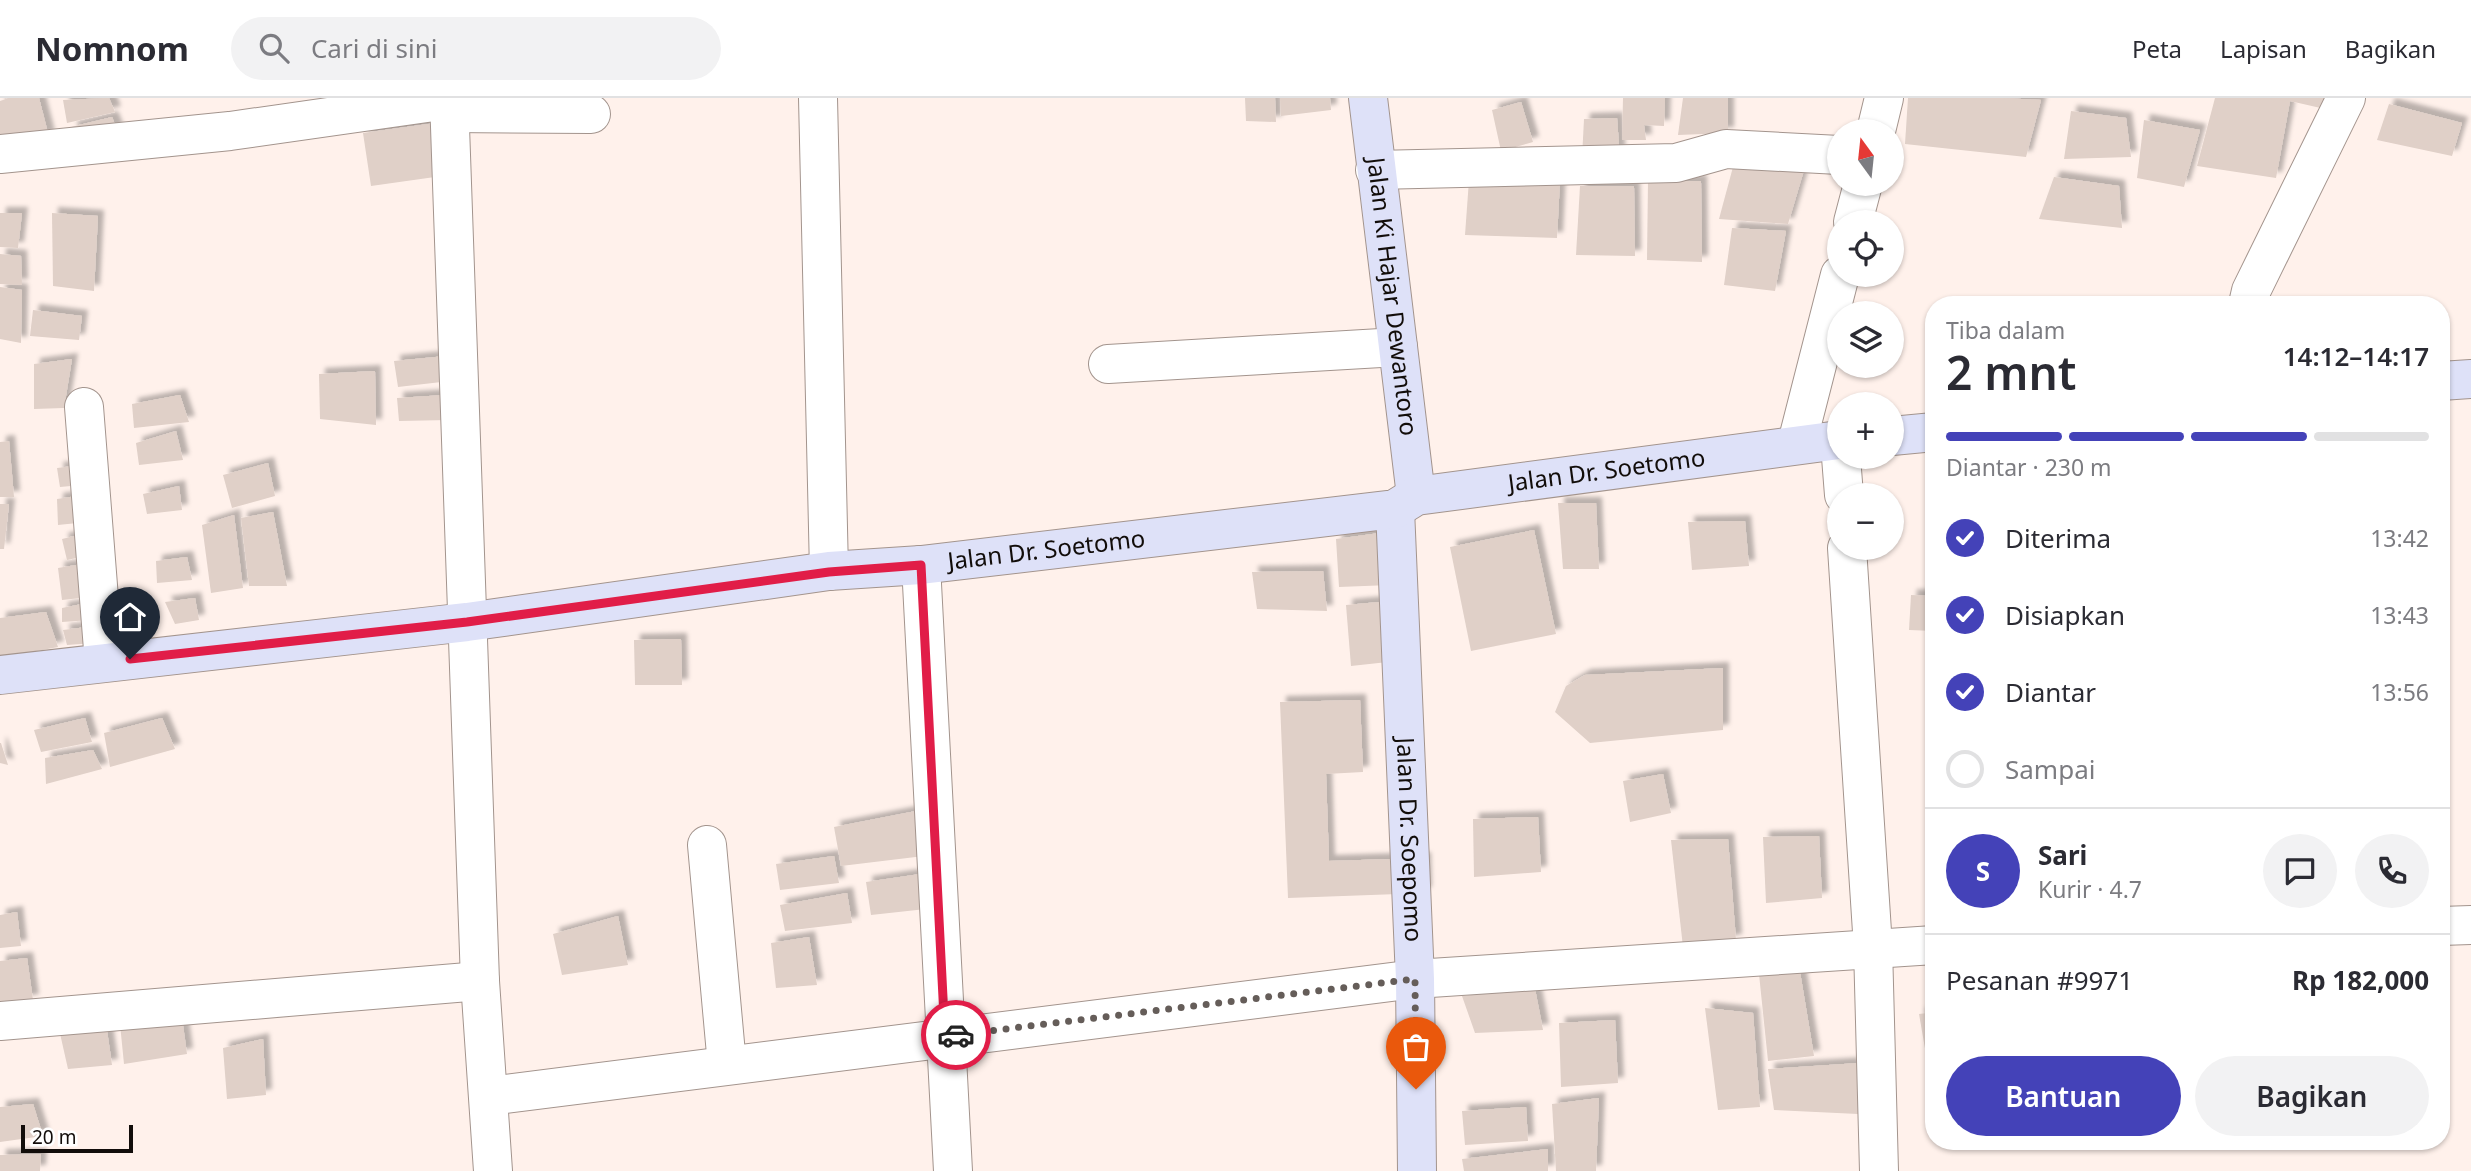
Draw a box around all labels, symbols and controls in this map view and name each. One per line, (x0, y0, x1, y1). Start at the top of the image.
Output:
search box (231, 17, 721, 80)
text: Nomnom (35, 26, 189, 71)
icon: search (255, 29, 293, 67)
text: Cari di sini (311, 30, 438, 66)
text: Peta (2132, 32, 2182, 65)
text: Lapisan (2220, 32, 2307, 65)
text: Bagikan (2345, 32, 2436, 65)
north arrow (1827, 119, 1904, 196)
map controls (1827, 119, 1904, 560)
street label: Jalan Ki Hajar Dewantoro (1360, 153, 1427, 437)
button: locate (1827, 210, 1904, 287)
button: layers (1827, 301, 1904, 378)
text: Tiba dalam (1946, 314, 2065, 346)
text: 14:12–14:17 (2283, 338, 2429, 374)
text: 2 mnt (1946, 341, 2076, 403)
button: + (1827, 392, 1904, 469)
street label: Jalan Dr. Soetomo (1504, 440, 1707, 499)
text: Diantar · 230 m (1946, 451, 2112, 483)
button: − (1827, 483, 1904, 560)
icon: check (1946, 519, 1984, 557)
text: Diterima (2005, 520, 2111, 556)
street label: Jalan Dr. Soetomo (944, 521, 1147, 577)
text: 13:42 (2370, 522, 2429, 554)
pin (100, 587, 160, 659)
icon: check (1946, 596, 1984, 634)
text: Disiapkan (2005, 597, 2125, 633)
icon: home (111, 598, 149, 636)
text: 13:43 (2370, 599, 2429, 631)
icon: check (1946, 673, 1984, 711)
text: Diantar (2005, 674, 2096, 710)
text: 13:56 (2370, 676, 2429, 708)
street label: Jalan Dr. Soepomo (1390, 735, 1431, 943)
text: Sampai (2005, 751, 2095, 787)
button: chat (2263, 834, 2337, 908)
button: phone (2355, 834, 2429, 908)
text: Sari (2038, 837, 2087, 873)
text: S (1976, 853, 1990, 889)
text: Kurir · 4.7 (2038, 873, 2142, 905)
text: Pesanan #9971 (1946, 962, 2133, 998)
text: Rp 182,000 (2292, 962, 2429, 998)
courier (921, 1000, 991, 1070)
icon: car (937, 1016, 975, 1054)
pin (1386, 1017, 1446, 1089)
icon: bag (1397, 1028, 1435, 1066)
button: Bantuan (1946, 1056, 2181, 1136)
button: Bagikan (2195, 1056, 2429, 1136)
scale bar (21, 1122, 133, 1154)
text: 20 m (32, 1124, 76, 1150)

